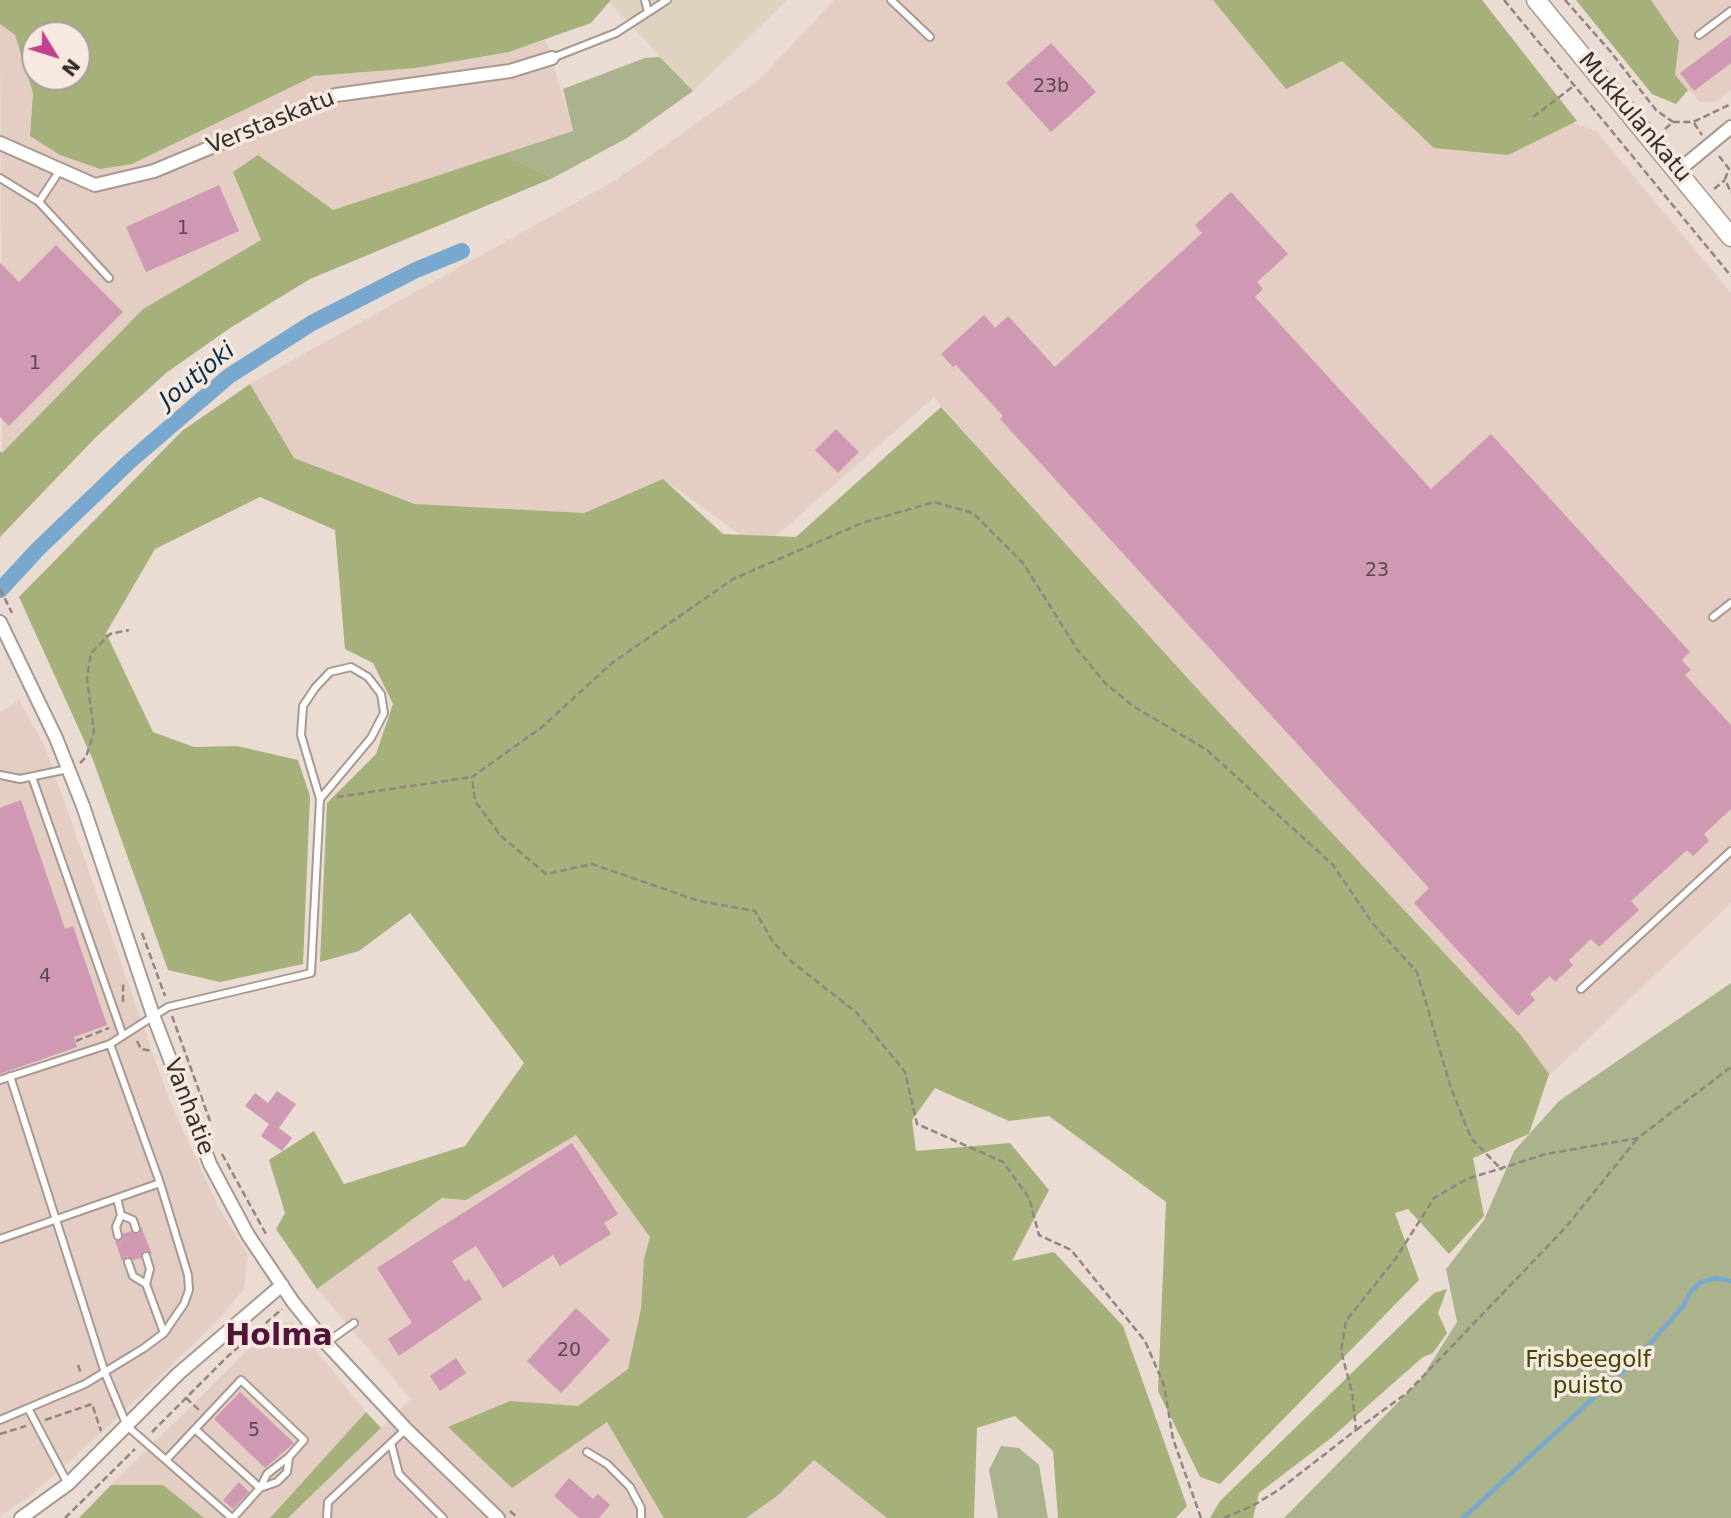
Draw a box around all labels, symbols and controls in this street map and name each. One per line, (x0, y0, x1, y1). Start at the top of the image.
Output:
north arrow (21, 21, 91, 91)
street label: Mukkulankatu (1572, 48, 1696, 188)
text: N (57, 55, 85, 81)
house number: 23b (1033, 76, 1069, 98)
street label: Verstaskatu (203, 85, 339, 161)
house number: 1 (177, 218, 189, 240)
water label: Joutjoki (155, 337, 241, 415)
house number: 1 (29, 353, 41, 375)
house number: 23 (1365, 560, 1389, 582)
house number: 4 (39, 966, 51, 988)
street label: Vanhatie (157, 1055, 219, 1159)
district label: Holma (225, 1319, 333, 1355)
house number: 20 (557, 1340, 581, 1362)
park label: Frisbeegolf puisto (1525, 1347, 1651, 1401)
house number: 5 (248, 1420, 260, 1442)

